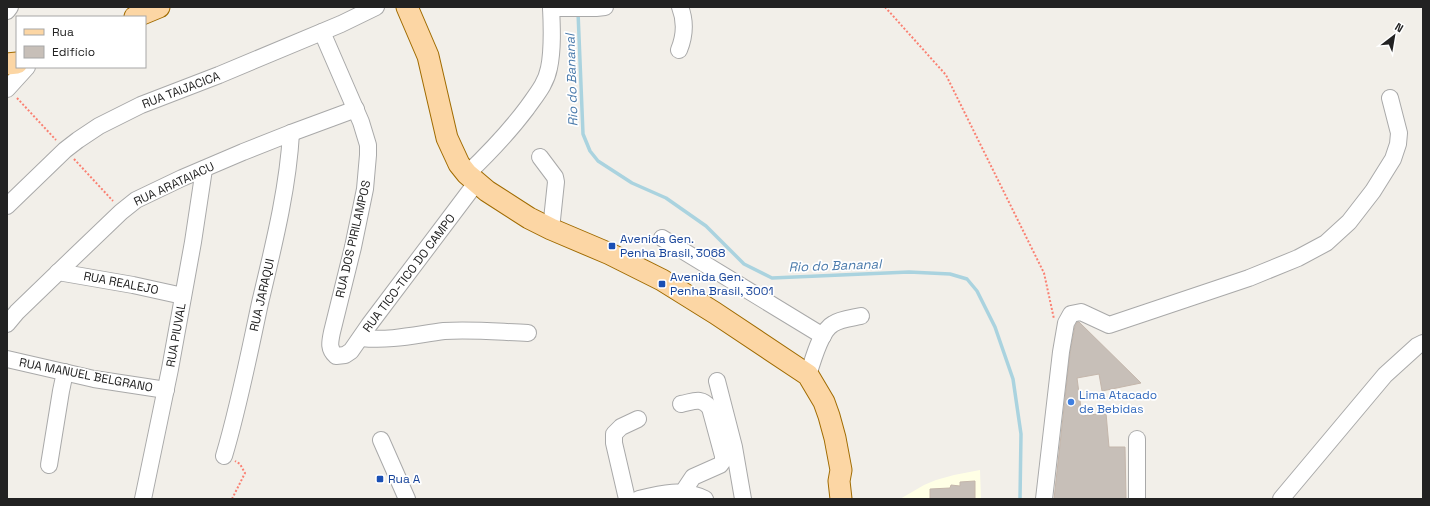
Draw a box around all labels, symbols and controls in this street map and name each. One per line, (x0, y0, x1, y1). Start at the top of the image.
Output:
legend (16, 16, 146, 68)
north arrow (1374, 16, 1414, 56)
text: N (1392, 20, 1406, 35)
text: Rua (52, 24, 74, 40)
water label: Rio do Bananal (561, 32, 582, 127)
text: Edifício (52, 44, 95, 60)
street label: RUA TAIJACICA (140, 68, 223, 112)
street label: RUA ARATAIACU (131, 158, 217, 210)
street label: RUA DOS PIRILAMPOS (332, 179, 374, 299)
street label: RUA TICO-TICO DO CAMPO (359, 211, 459, 335)
place label: Avenida Gen. Penha Brasil, 3068 (620, 231, 726, 261)
marker: Avenida Gen. Penha Brasil, 3068 (607, 241, 617, 251)
water label: Rio do Bananal (788, 255, 883, 276)
street label: RUA JARAQUI (246, 257, 278, 333)
street label: RUA REALEJO (82, 268, 160, 298)
place label: Avenida Gen. Penha Brasil, 3001 (670, 269, 773, 299)
marker: Avenida Gen. Penha Brasil, 3001 (657, 279, 667, 289)
street label: RUA PIUVAL (162, 301, 190, 368)
street label: RUA MANUEL BELGRANO (18, 354, 154, 396)
place label: Lima Atacado de Bebidas (1079, 387, 1157, 417)
marker: Lima Atacado de Bebidas (1066, 397, 1076, 407)
place label: Rua A (388, 471, 421, 487)
marker: Rua A (375, 474, 385, 484)

